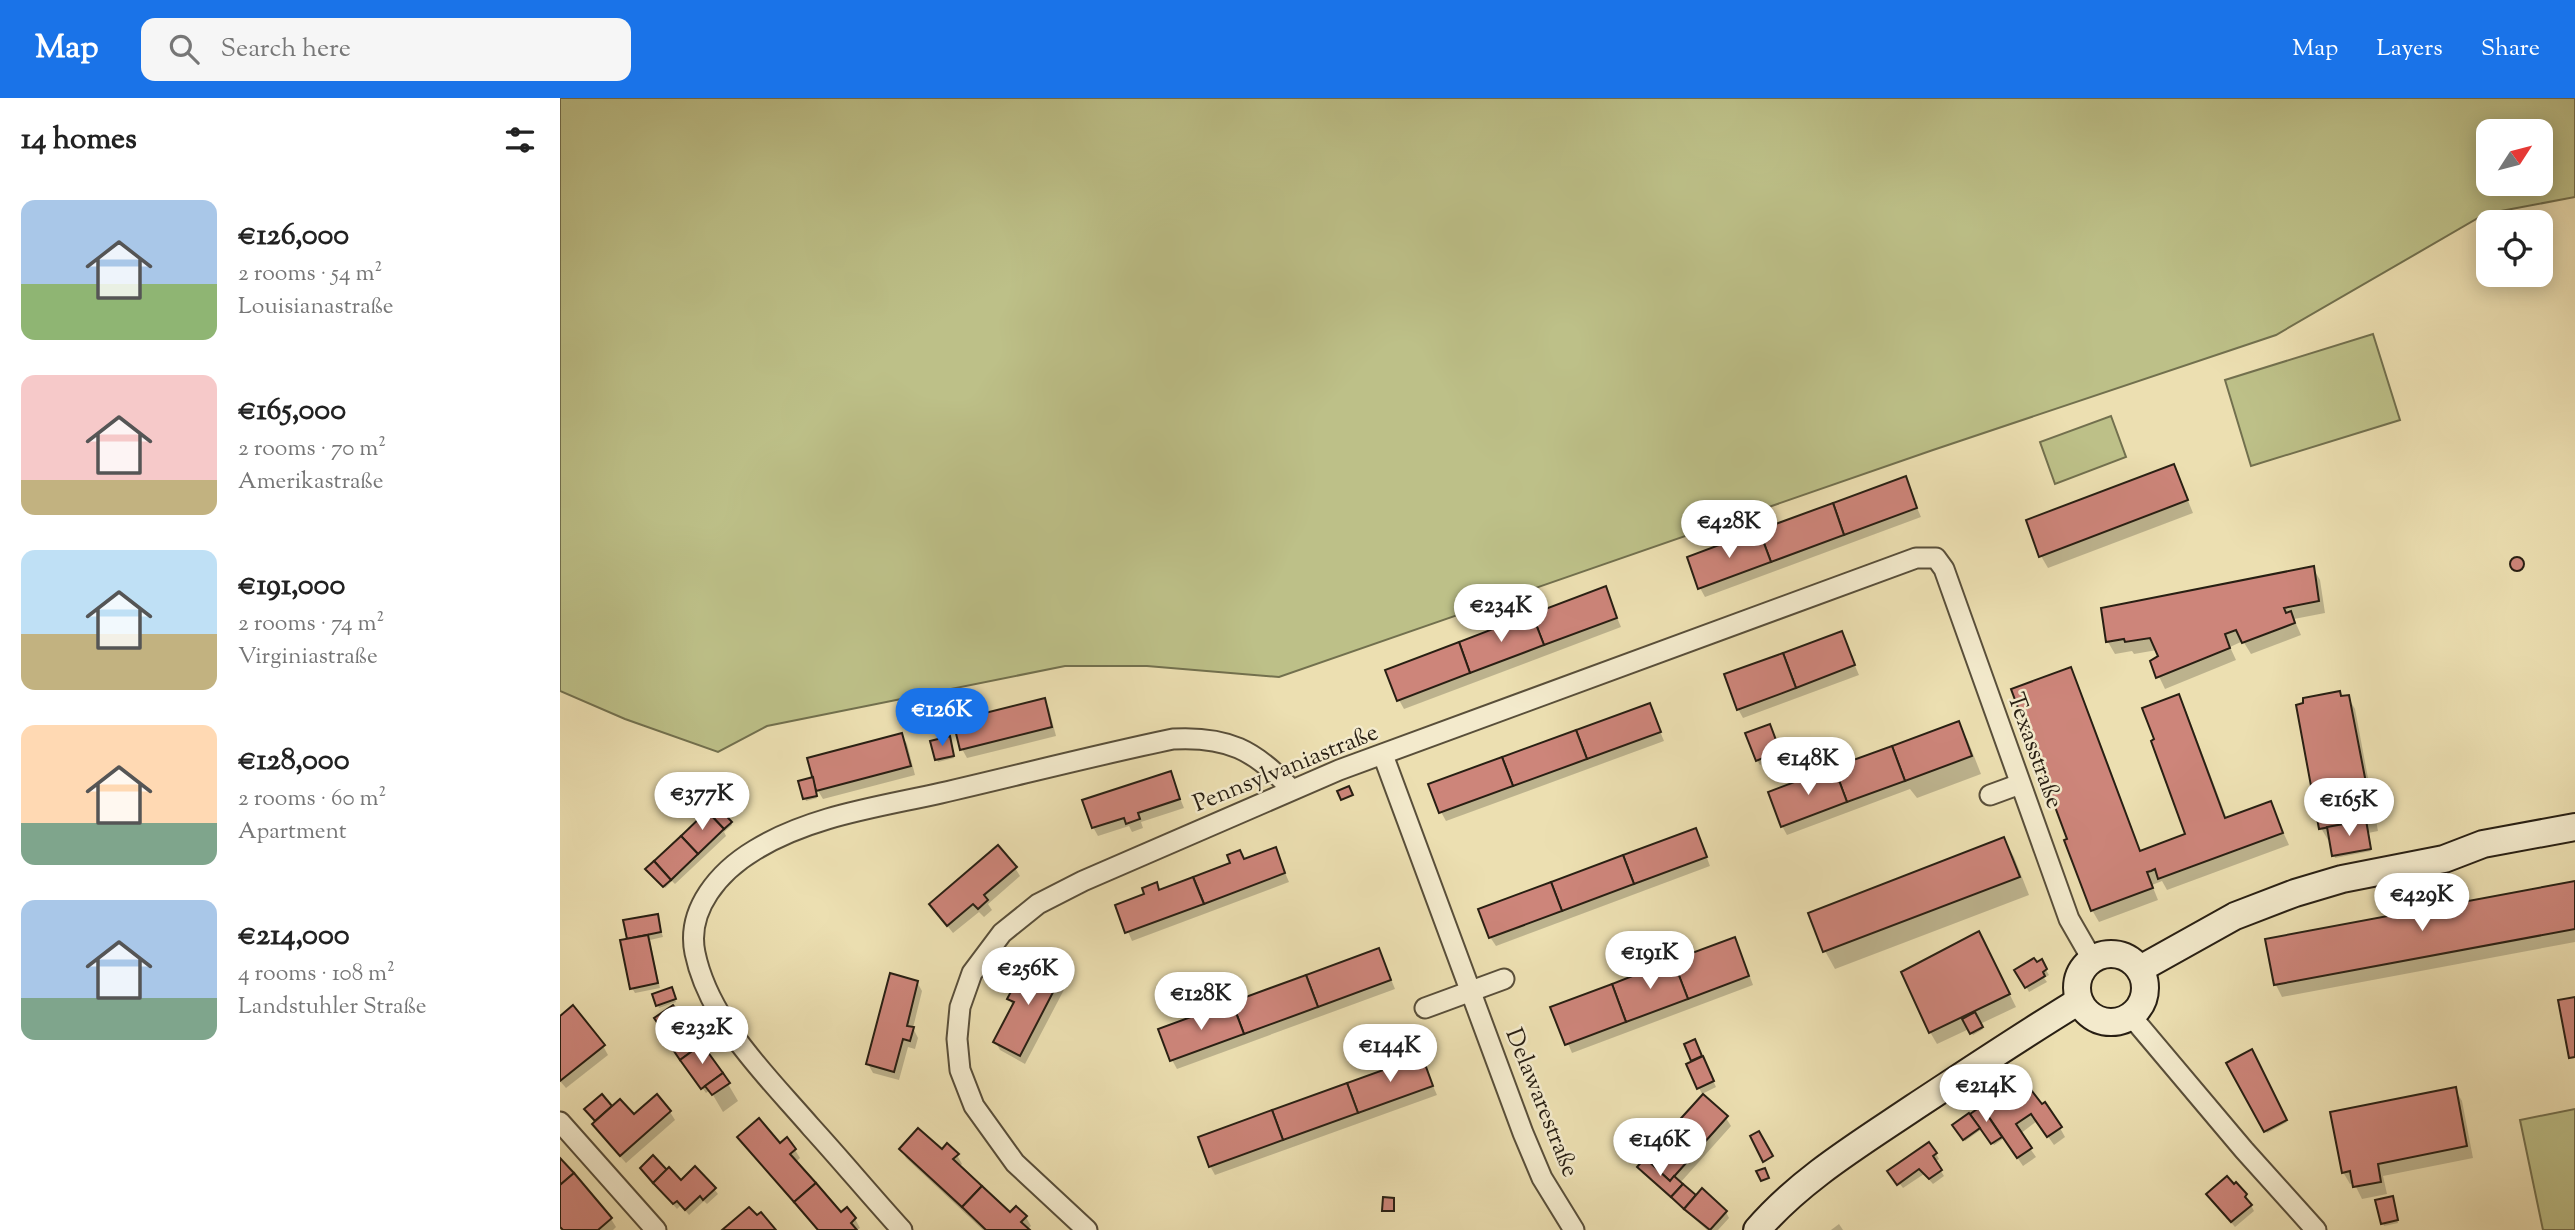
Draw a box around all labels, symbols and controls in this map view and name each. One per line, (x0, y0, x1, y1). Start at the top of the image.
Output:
search box (141, 18, 631, 81)
text: Map (35, 25, 99, 73)
icon: search (165, 30, 203, 68)
text: Search here (221, 31, 351, 68)
text: Map (2292, 32, 2338, 66)
text: Layers (2376, 32, 2443, 66)
text: Share (2481, 32, 2540, 66)
text: 14 homes (21, 119, 137, 162)
north arrow (2476, 119, 2553, 196)
map controls (2476, 119, 2553, 287)
icon: filters (501, 121, 539, 159)
button: locate (2476, 210, 2553, 287)
text: €126,000 (238, 215, 349, 258)
icon: home (77, 228, 161, 312)
text: 2 rooms · 54 m² (238, 258, 382, 291)
text: Louisianastraße (238, 291, 394, 324)
text: €165,000 (238, 390, 346, 433)
icon: home (77, 403, 161, 487)
text: 2 rooms · 70 m² (238, 433, 386, 466)
text: Amerikastraße (238, 466, 383, 499)
pin: €428K (1680, 500, 1778, 560)
text: €428K (1697, 506, 1761, 539)
text: €191,000 (238, 565, 345, 608)
icon: home (77, 578, 161, 662)
pin: €234K (1452, 584, 1550, 644)
text: €234K (1470, 590, 1532, 623)
text: 2 rooms · 74 m² (238, 608, 384, 641)
text: Virginiastraße (238, 641, 378, 674)
pin: €126K (893, 688, 991, 748)
street label: Texasstraße (1997, 688, 2071, 814)
text: €126K (912, 694, 972, 727)
street label: Pennsylvaniastraße (1188, 716, 1384, 822)
pin: €148K (1759, 738, 1857, 797)
text: €128,000 (238, 740, 350, 783)
text: €148K (1777, 743, 1839, 776)
icon: home (77, 753, 161, 837)
pin: €377K (653, 772, 751, 832)
text: €377K (670, 778, 734, 811)
pin: €165K (2300, 778, 2398, 838)
text: 2 rooms · 60 m² (238, 783, 386, 816)
text: €165K (2320, 784, 2378, 817)
text: Apartment (238, 816, 347, 849)
pin: €429K (2373, 874, 2471, 933)
text: €429K (2390, 879, 2454, 912)
text: €214,000 (238, 915, 350, 958)
icon: home (77, 928, 161, 1012)
pin: €191K (1601, 932, 1699, 991)
text: €191K (1621, 937, 1679, 970)
pin: €256K (979, 948, 1077, 1007)
text: €256K (998, 953, 1058, 986)
text: 4 rooms · 108 m² (238, 958, 395, 991)
pin: €128K (1152, 972, 1250, 1032)
text: €128K (1171, 978, 1231, 1011)
text: Landstuhler Straße (238, 991, 427, 1024)
pin: €232K (653, 1006, 751, 1066)
text: €232K (671, 1012, 733, 1045)
street label: Delawarestraße (1496, 1023, 1586, 1183)
pin: €144K (1341, 1024, 1439, 1084)
text: €144K (1359, 1030, 1421, 1063)
pin: €214K (1937, 1065, 2035, 1124)
text: €214K (1956, 1070, 2016, 1103)
pin: €146K (1611, 1118, 1709, 1178)
text: €146K (1629, 1124, 1691, 1157)

